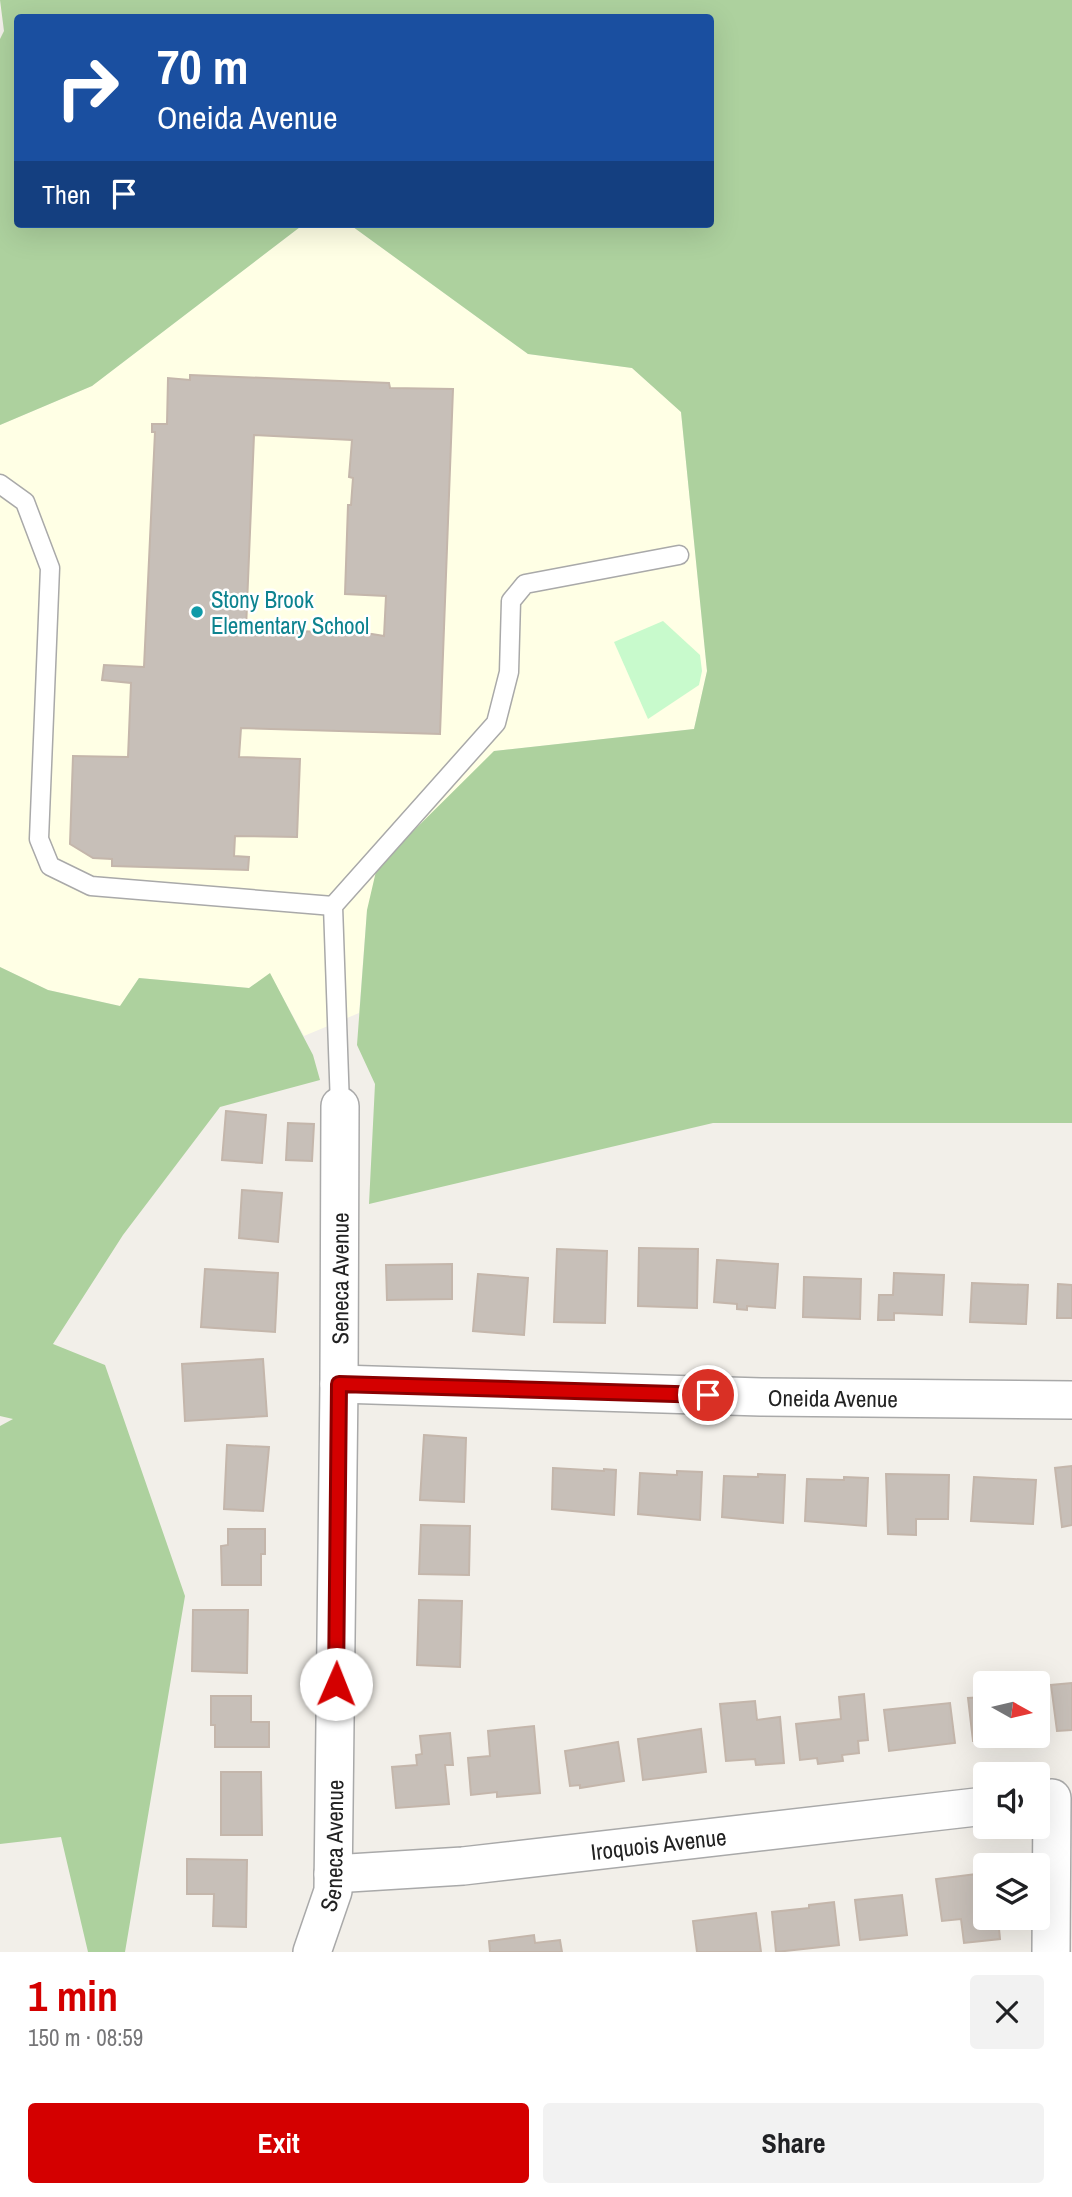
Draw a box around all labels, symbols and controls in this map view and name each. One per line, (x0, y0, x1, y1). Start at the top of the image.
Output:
text: 70 m (157, 33, 249, 99)
icon: right (42, 42, 133, 133)
text: Oneida Avenue (157, 96, 337, 139)
icon: arrive (105, 175, 143, 213)
text: Then (42, 177, 91, 212)
place label: Stony Brook Elementary School (211, 584, 369, 641)
marker: Stony Brook Elementary School (189, 604, 205, 620)
street label: Seneca Avenue (324, 1213, 355, 1345)
pin (678, 1365, 738, 1425)
icon: arrive (689, 1376, 727, 1414)
street label: Oneida Avenue (768, 1382, 898, 1414)
position arrow (299, 1647, 373, 1721)
north arrow (973, 1671, 1050, 1748)
map controls (973, 1671, 1050, 1930)
button: sound (973, 1762, 1050, 1839)
street label: Seneca Avenue (312, 1779, 350, 1915)
street label: Iroquois Avenue (589, 1820, 728, 1867)
button: layers (973, 1853, 1050, 1930)
text: 1 min (28, 1968, 118, 2024)
button: close (970, 1975, 1044, 2049)
text: 150 m · 08:59 (28, 2022, 143, 2053)
button: Exit (28, 2103, 529, 2183)
button: Share (543, 2103, 1044, 2183)

